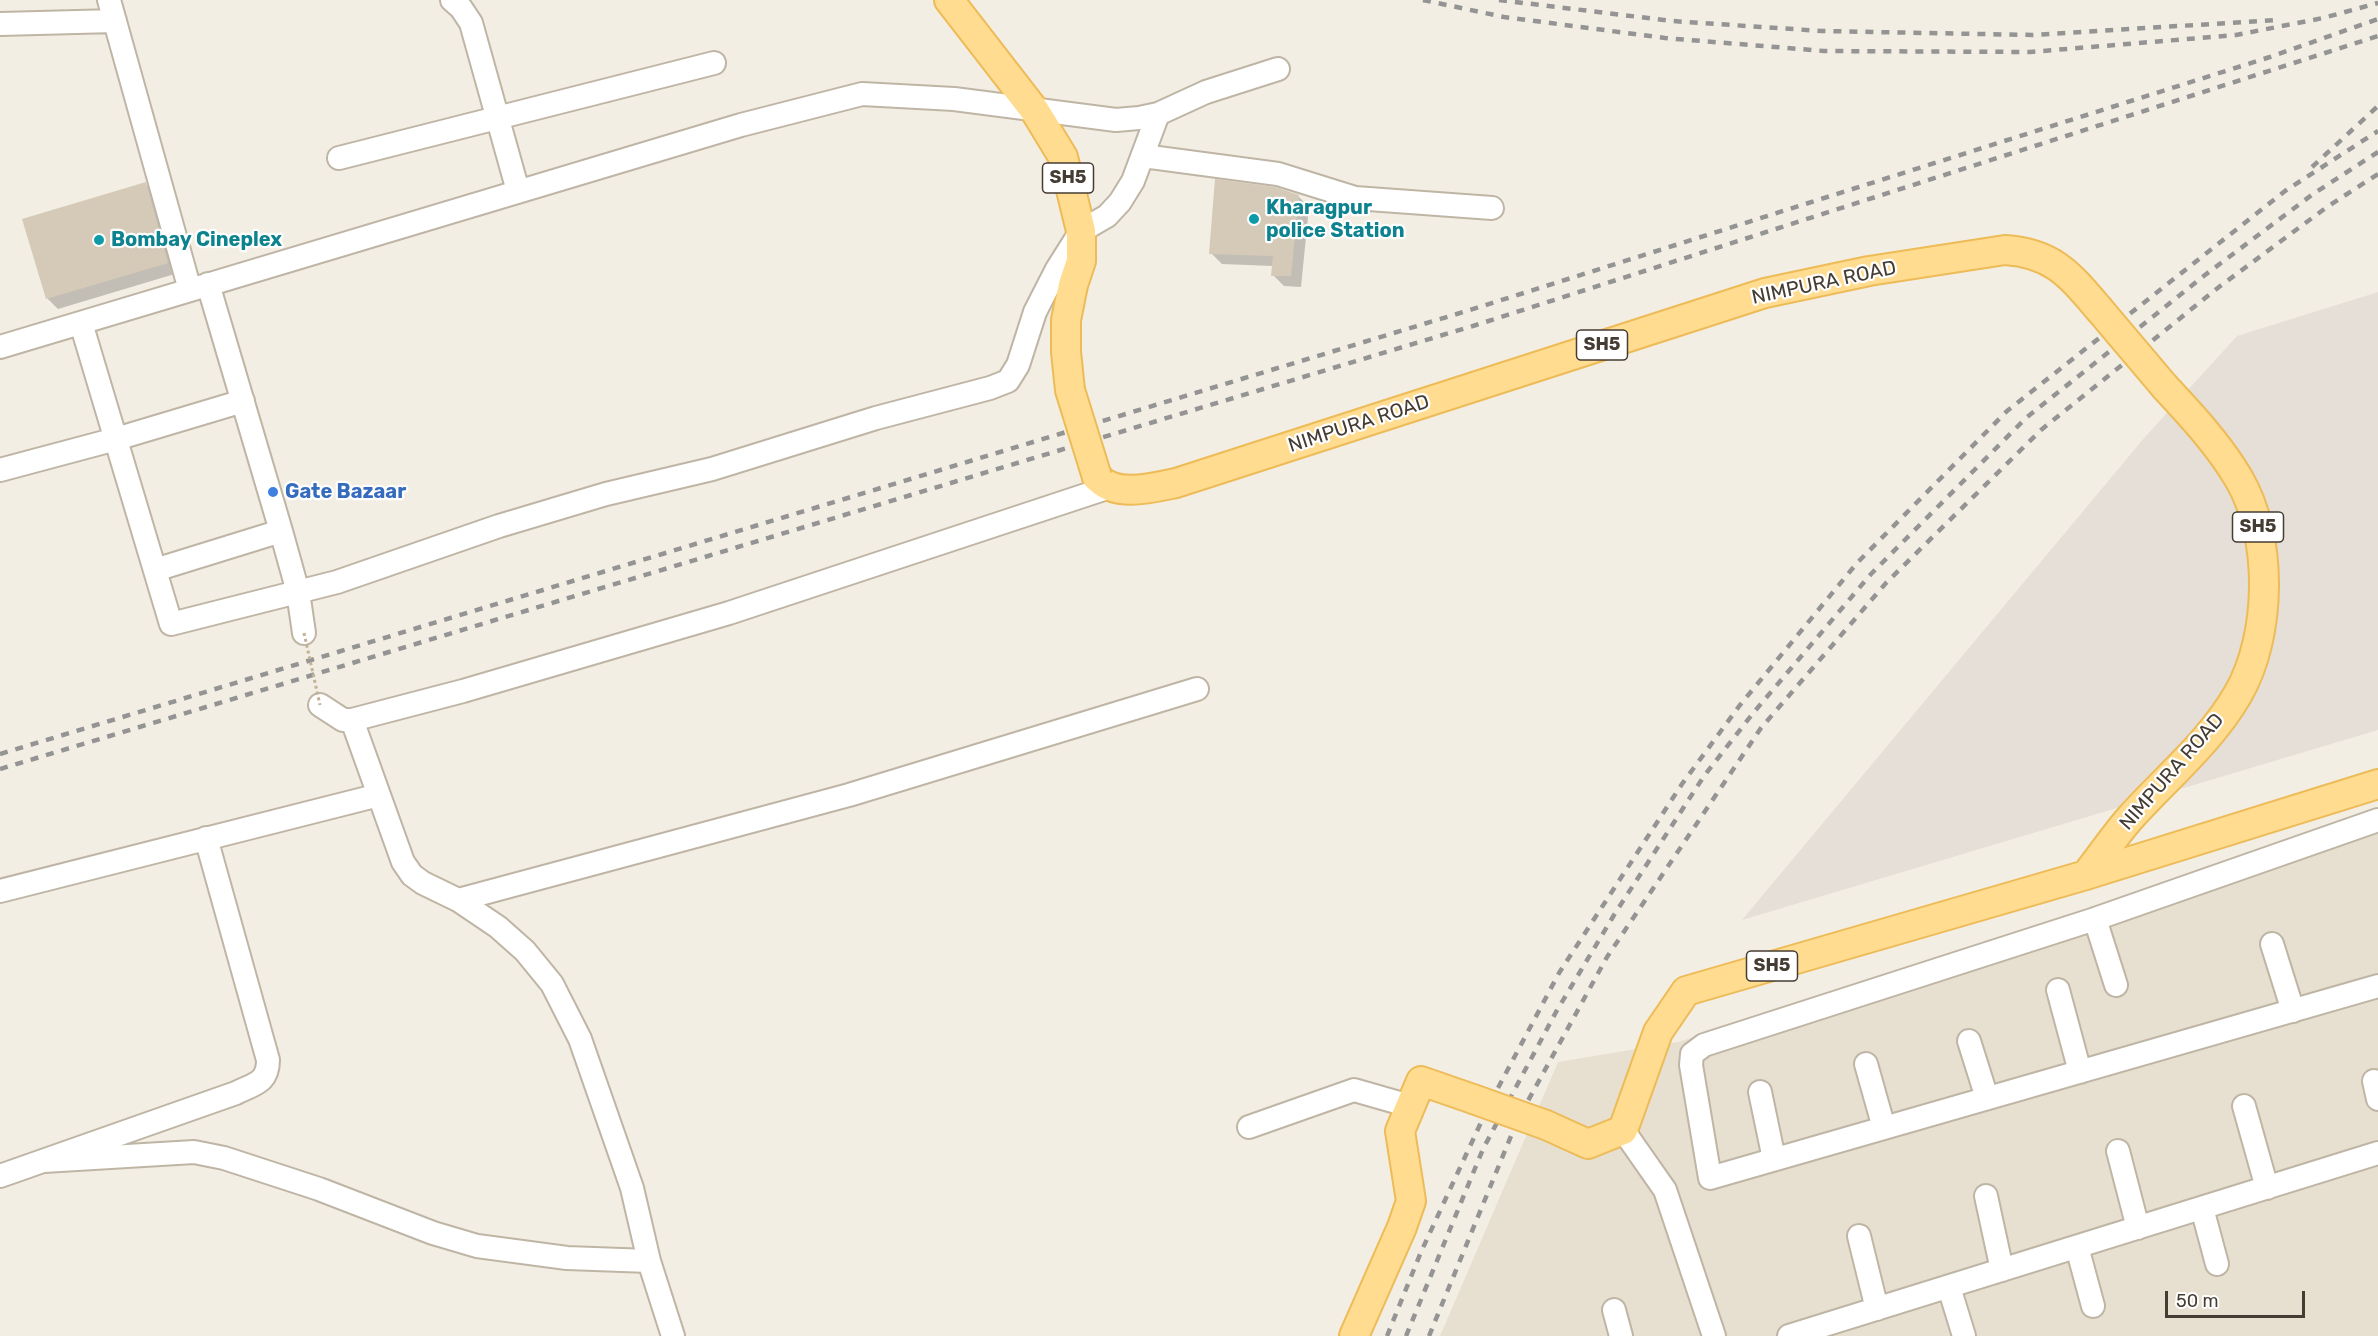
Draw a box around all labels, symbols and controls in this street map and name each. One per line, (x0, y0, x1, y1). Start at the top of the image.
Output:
road number: SH5 (1042, 163, 1094, 193)
place label: Kharagpur police Station (1266, 196, 1405, 243)
marker: Kharagpur police Station (1247, 212, 1261, 226)
place label: Bombay Cineplex (111, 228, 282, 252)
marker: Bombay Cineplex (92, 233, 106, 247)
street label: NIMPURA ROAD (1750, 256, 1898, 310)
road number: SH5 (1576, 330, 1628, 360)
street label: NIMPURA ROAD (1285, 390, 1433, 458)
place label: Gate Bazaar (285, 480, 406, 504)
marker: Gate Bazaar (266, 485, 280, 499)
road number: SH5 (2232, 512, 2284, 542)
street label: NIMPURA ROAD (2115, 709, 2229, 835)
road number: SH5 (1746, 951, 1798, 981)
scale bar (2168, 1279, 2308, 1317)
text: 50 m (2176, 1290, 2219, 1312)

